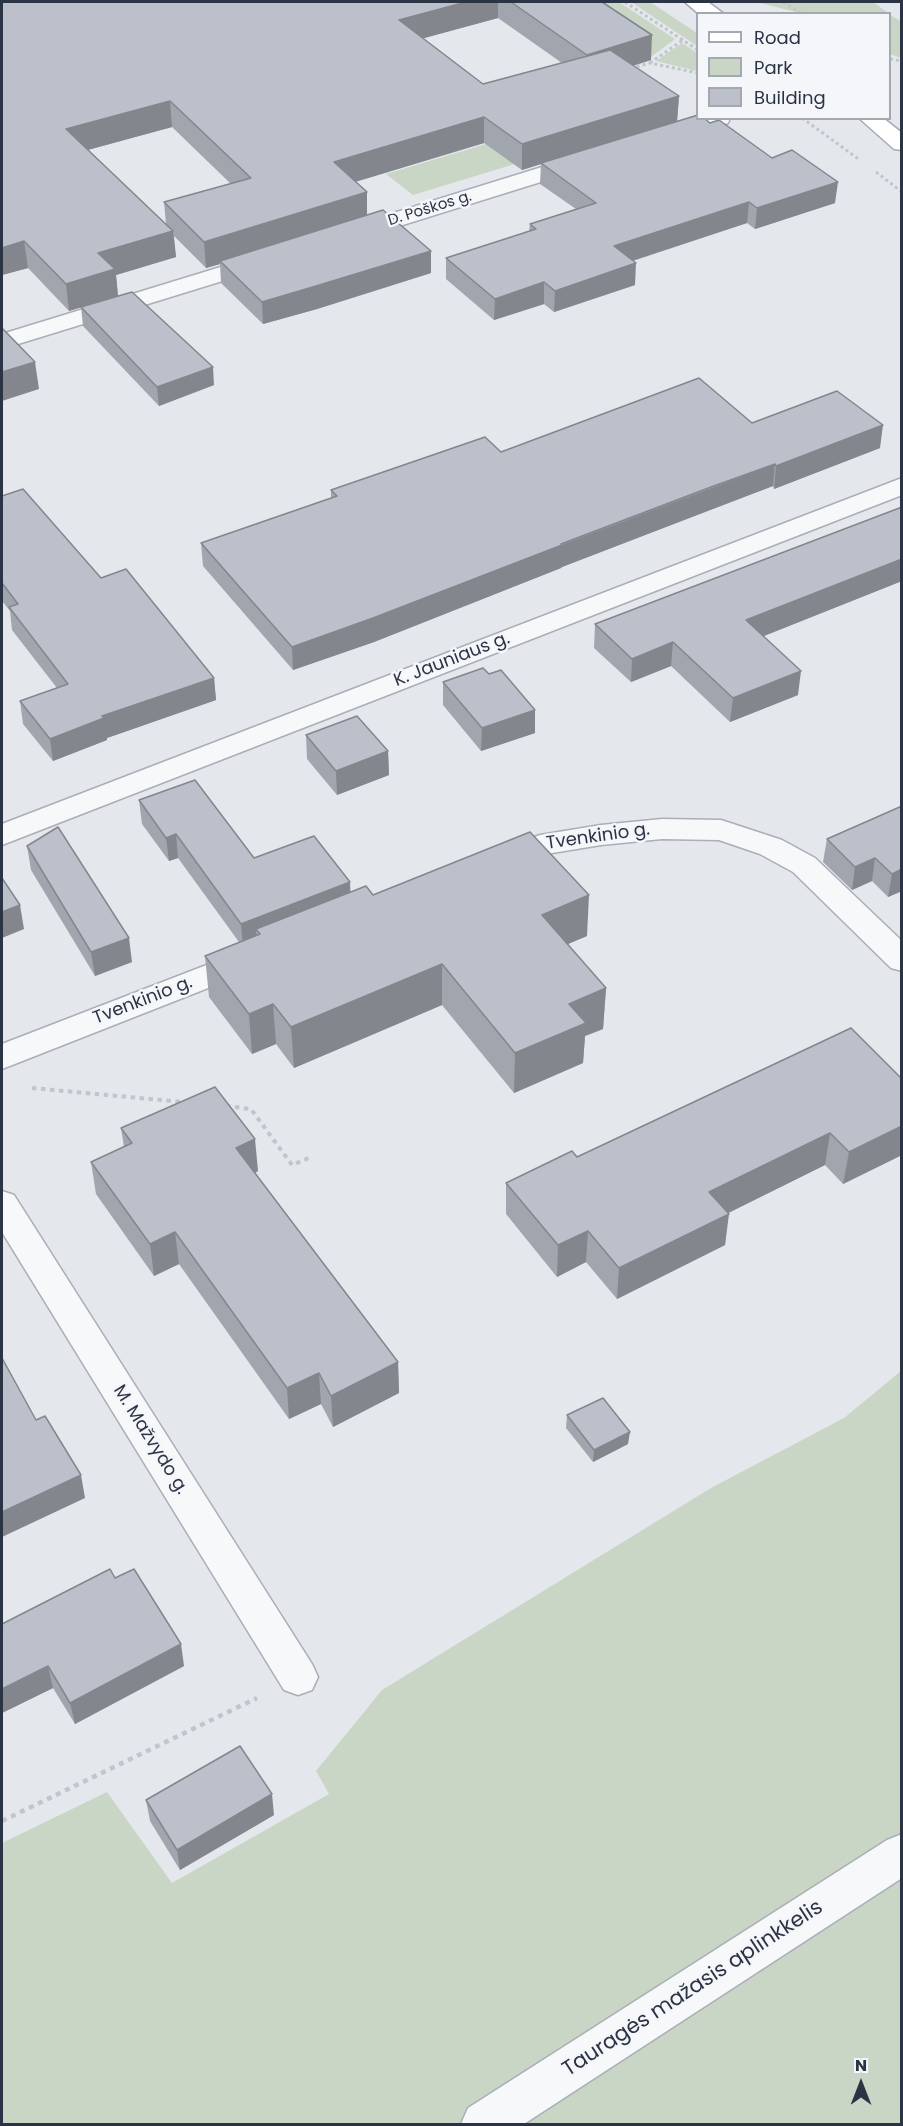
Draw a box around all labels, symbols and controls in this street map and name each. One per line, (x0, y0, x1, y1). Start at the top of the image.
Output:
legend (696, 12, 891, 120)
text: Road (754, 25, 801, 50)
text: Park (754, 55, 793, 80)
text: Building (754, 85, 826, 110)
street label: D. Poškos g. (386, 188, 474, 230)
street label: K. Jauniaus g. (391, 628, 513, 692)
street label: Tvenkinio g. (545, 819, 651, 855)
street label: Tvenkinio g. (90, 972, 196, 1030)
street label: M. Mažvydo g. (108, 1381, 192, 1499)
street label: Tauragės mažasis aplinkkelis (558, 1895, 828, 2083)
north arrow (831, 2054, 891, 2114)
text: N (855, 2054, 867, 2077)

